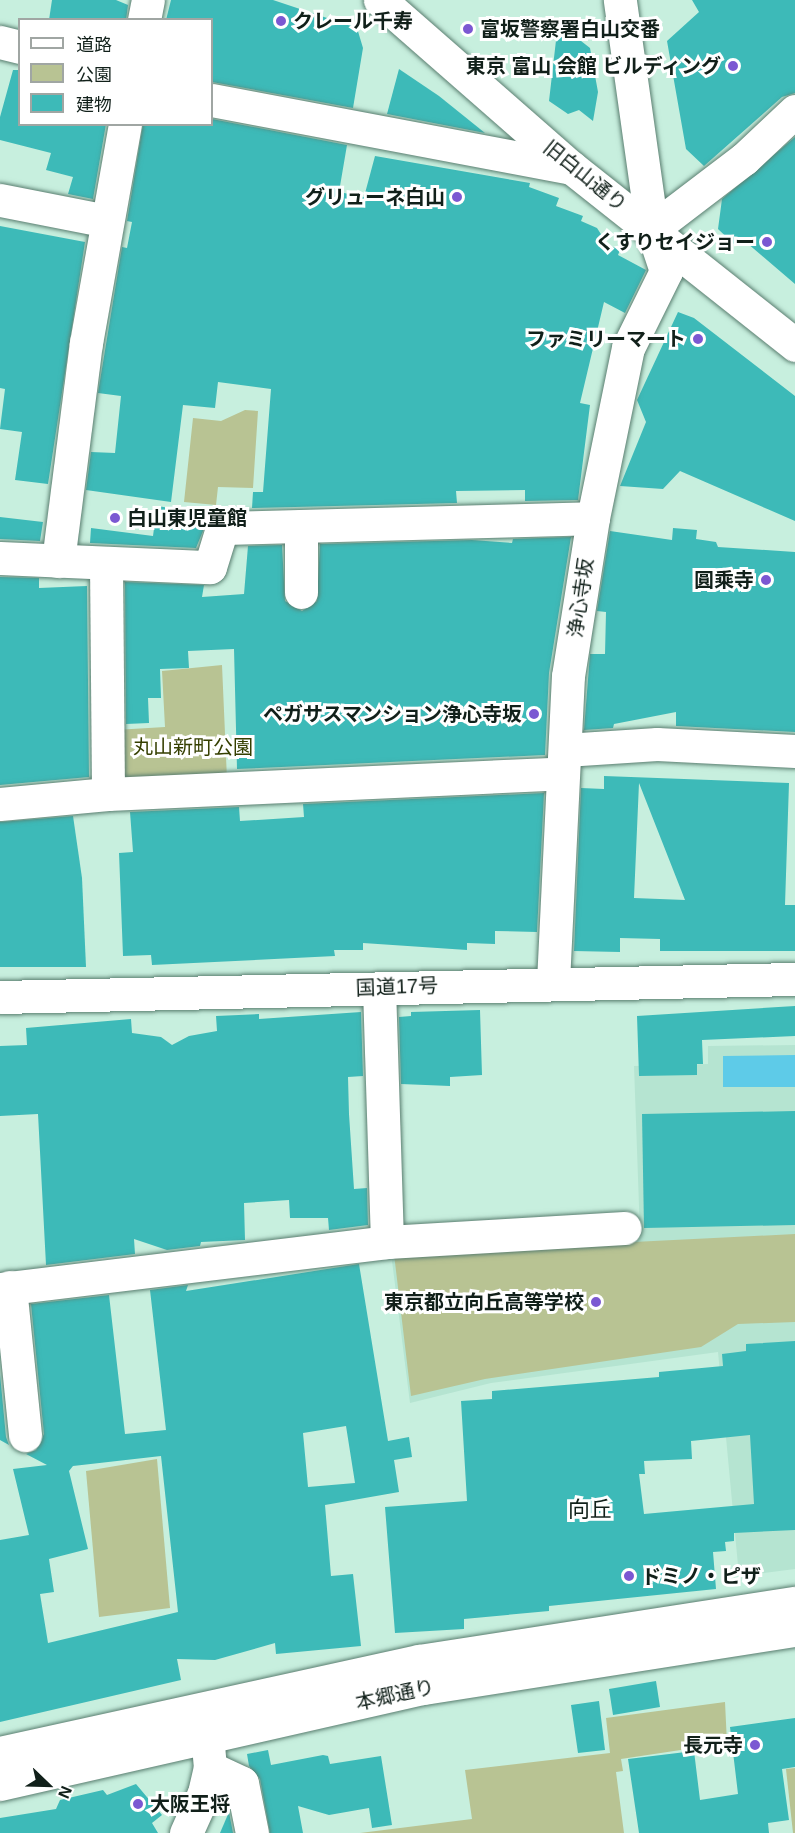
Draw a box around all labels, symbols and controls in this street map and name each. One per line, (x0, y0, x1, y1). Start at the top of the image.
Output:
place label: クレール千寿 (293, 9, 413, 33)
marker: クレール千寿 (274, 14, 288, 28)
place label: 富坂警察署白山交番 (480, 17, 660, 41)
legend (18, 18, 213, 126)
marker: 富坂警察署白山交番 (461, 22, 475, 36)
text: 道路 (76, 35, 112, 55)
place label: 東京 富山 会館 ビルディング (464, 54, 721, 78)
marker: 東京 富山 会館 ビルディング (726, 59, 740, 73)
text: 公園 (76, 65, 112, 85)
text: 建物 (76, 95, 112, 115)
street label: 旧白山通り (539, 135, 631, 217)
place label: グリューネ白山 (305, 185, 445, 209)
marker: グリューネ白山 (450, 190, 464, 204)
place label: くすりセイジョー (595, 230, 755, 254)
marker: くすりセイジョー (760, 235, 774, 249)
place label: ファミリーマート (526, 327, 686, 351)
marker: ファミリーマート (691, 332, 705, 346)
place label: 白山東児童館 (127, 506, 247, 530)
marker: 白山東児童館 (108, 511, 122, 525)
street label: 浄心寺坂 (564, 557, 598, 639)
place label: 圓乘寺 (694, 568, 754, 592)
marker: 圓乘寺 (759, 573, 773, 587)
place label: ペガサスマンション浄心寺坂 (262, 702, 522, 726)
marker: ペガサスマンション浄心寺坂 (527, 707, 541, 721)
park label: 丸山新町公園 (133, 735, 253, 759)
street label: 国道17号 (355, 974, 439, 1000)
place label: 東京都立向丘高等学校 (384, 1290, 584, 1314)
marker: 東京都立向丘高等学校 (589, 1295, 603, 1309)
district label: 向丘 (568, 1497, 612, 1523)
place label: ドミノ・ピザ (641, 1564, 761, 1588)
marker: ドミノ・ピザ (622, 1569, 636, 1583)
street label: 本郷通り (353, 1675, 437, 1715)
place label: 長元寺 (683, 1733, 743, 1757)
marker: 長元寺 (748, 1738, 762, 1752)
north arrow (18, 1755, 78, 1815)
text: N (55, 1784, 75, 1801)
place label: 大阪王将 (150, 1792, 230, 1816)
marker: 大阪王将 (131, 1797, 145, 1811)

